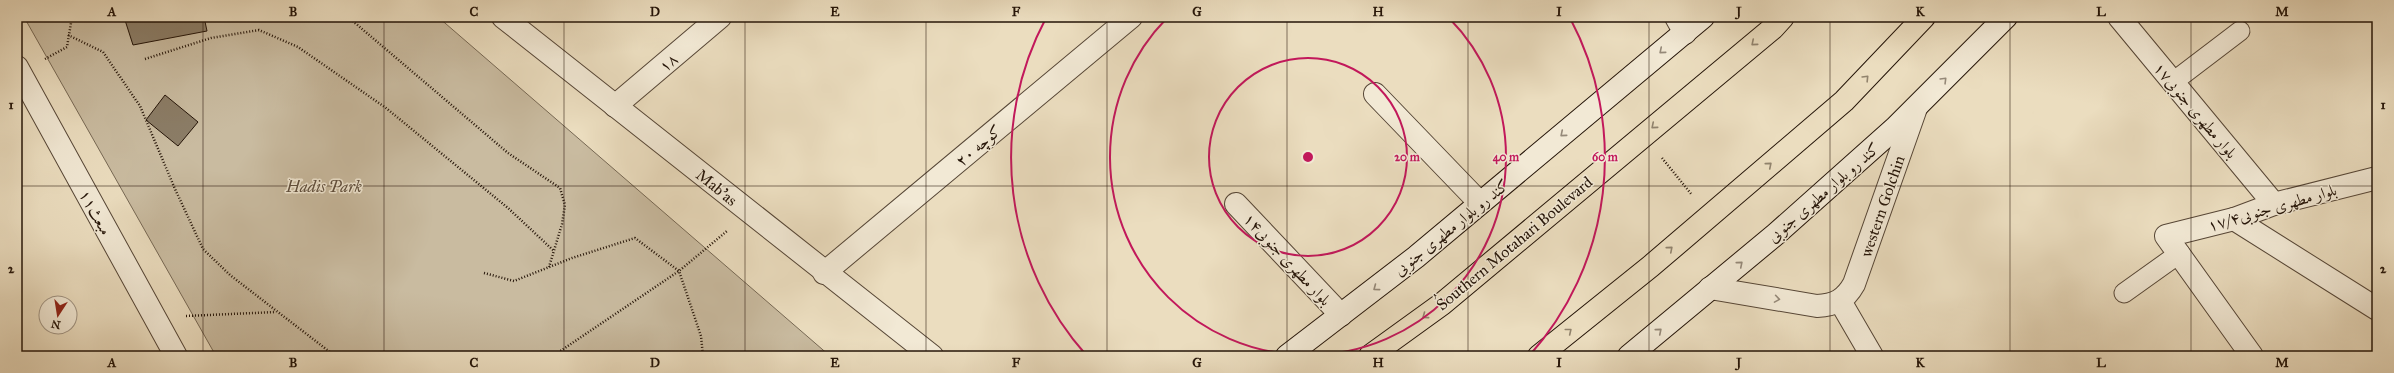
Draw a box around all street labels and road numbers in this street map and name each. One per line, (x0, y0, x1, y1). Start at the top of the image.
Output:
street label: ۱۸ (655, 49, 682, 76)
street label: بلوار مطهری جنوبی۱۷ (2148, 58, 2241, 164)
street label: کوچه ۲۰ (952, 121, 1006, 172)
street label: کند رو بلوار مطهری جنوبی (1763, 138, 1885, 248)
street label: western Golchin (1856, 153, 1909, 259)
street label: Mab'as (692, 165, 741, 210)
street label: ُSouthern Motahari Boulevard (1430, 169, 1596, 314)
street label: کند رو بلوار مطهری جنوبی (1390, 175, 1514, 281)
street label: بلوار مطهری جنوبی۱۷/۴ (2205, 180, 2339, 237)
street label: مبعث۱۱ (75, 186, 116, 238)
street label: بلوار مطهری جنوبی۱۴ (1238, 209, 1335, 311)

